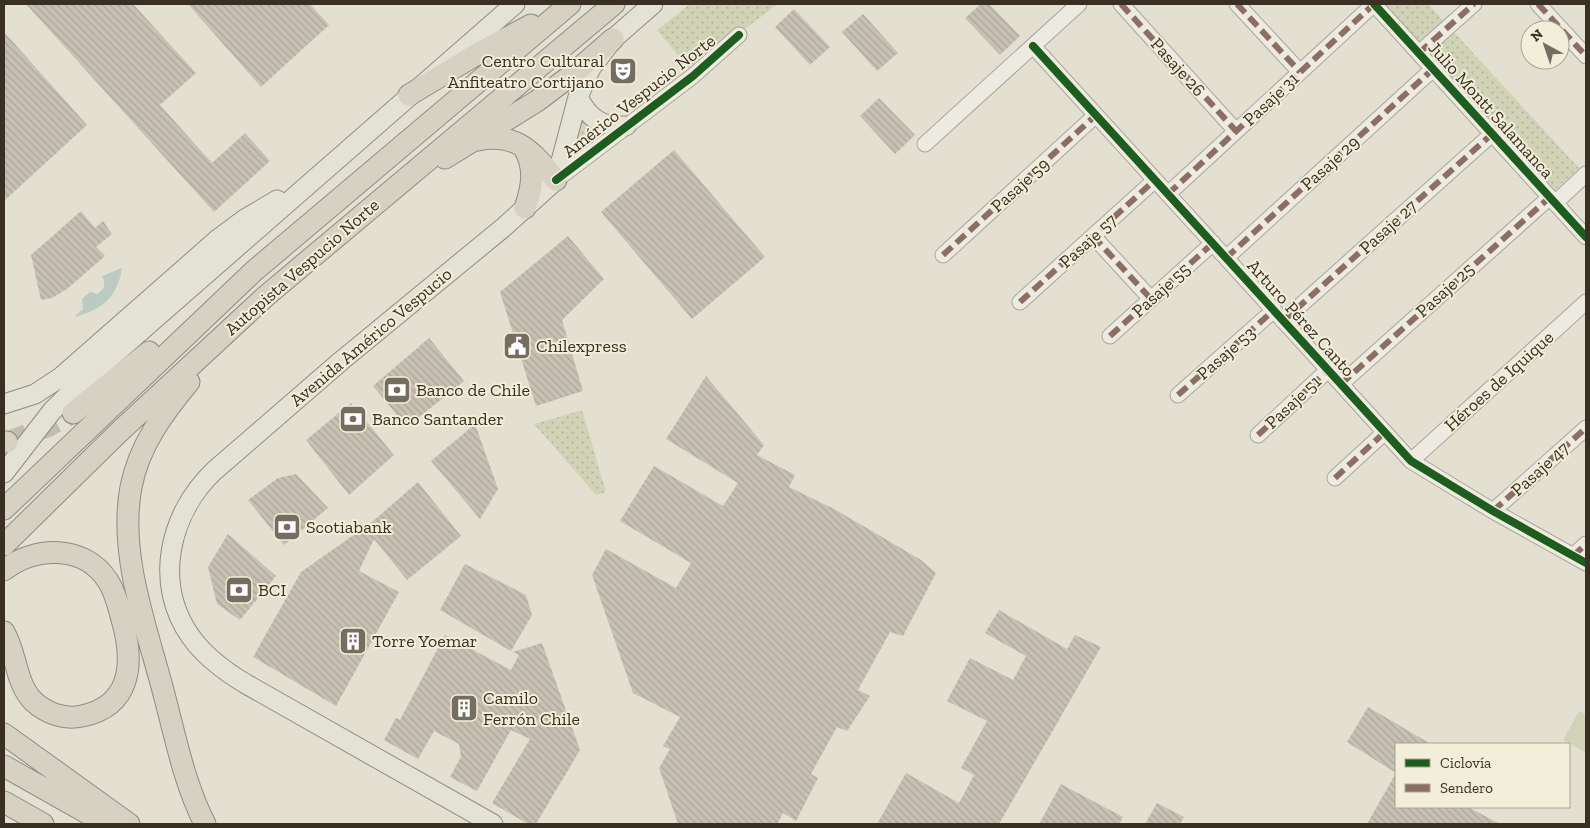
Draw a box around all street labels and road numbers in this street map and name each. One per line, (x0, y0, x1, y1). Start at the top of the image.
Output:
street label: Américo Vespucio Norte (558, 30, 720, 162)
street label: Pasaje 26 (1146, 33, 1210, 101)
street label: Julio Montt Salamanca (1424, 37, 1559, 183)
street label: Pasaje 31 (1239, 68, 1304, 130)
street label: Pasaje 29 (1296, 131, 1364, 195)
street label: Pasaje 59 (986, 153, 1054, 217)
street label: Autopista Vespucio Norte (220, 194, 384, 340)
street label: Pasaje 27 (1355, 195, 1422, 259)
street label: Pasaje 57 (1055, 209, 1122, 273)
street label: Arturo Pérez Canto (1243, 255, 1359, 381)
street label: Pasaje 55 (1127, 258, 1195, 322)
street label: Pasaje 25 (1411, 258, 1479, 322)
street label: Avenida Américo Vespucio (286, 263, 456, 411)
street label: Pasaje 53 (1192, 321, 1260, 384)
street label: Héroes de Iquique (1440, 326, 1558, 436)
street label: Pasaje 51 (1260, 370, 1326, 433)
street label: Pasaje 47 (1506, 437, 1574, 501)

